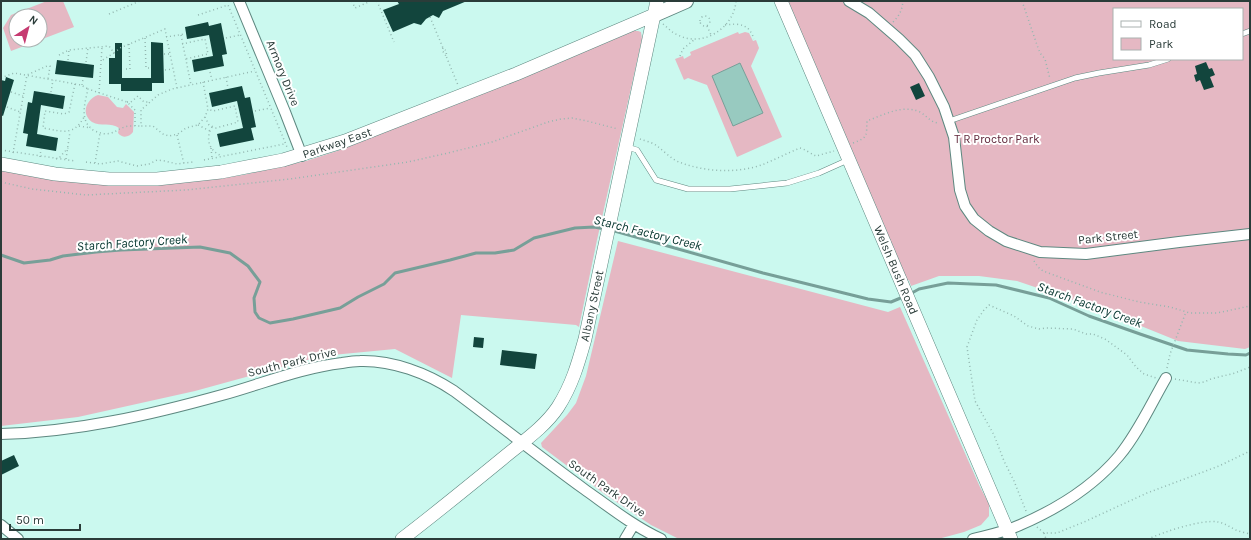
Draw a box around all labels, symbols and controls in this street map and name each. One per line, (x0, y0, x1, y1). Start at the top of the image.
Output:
north arrow (8, 8, 48, 48)
legend (1113, 8, 1243, 60)
text: N (27, 13, 41, 28)
text: Road (1149, 17, 1177, 31)
text: Park (1149, 37, 1174, 51)
street label: Armory Drive (263, 38, 303, 108)
street label: Parkway East (301, 124, 374, 161)
park label: T R Proctor Park (954, 132, 1040, 146)
water label: Starch Factory Creek (592, 212, 704, 253)
street label: Welsh Bush Road (871, 224, 921, 316)
street label: Park Street (1077, 227, 1139, 247)
water label: Starch Factory Creek (76, 231, 188, 254)
street label: Albany Street (578, 269, 606, 343)
water label: Starch Factory Creek (1035, 278, 1145, 331)
street label: South Park Drive (246, 344, 338, 380)
street label: South Park Drive (566, 456, 648, 520)
scale bar (10, 506, 80, 532)
text: 50 m (16, 513, 44, 527)

